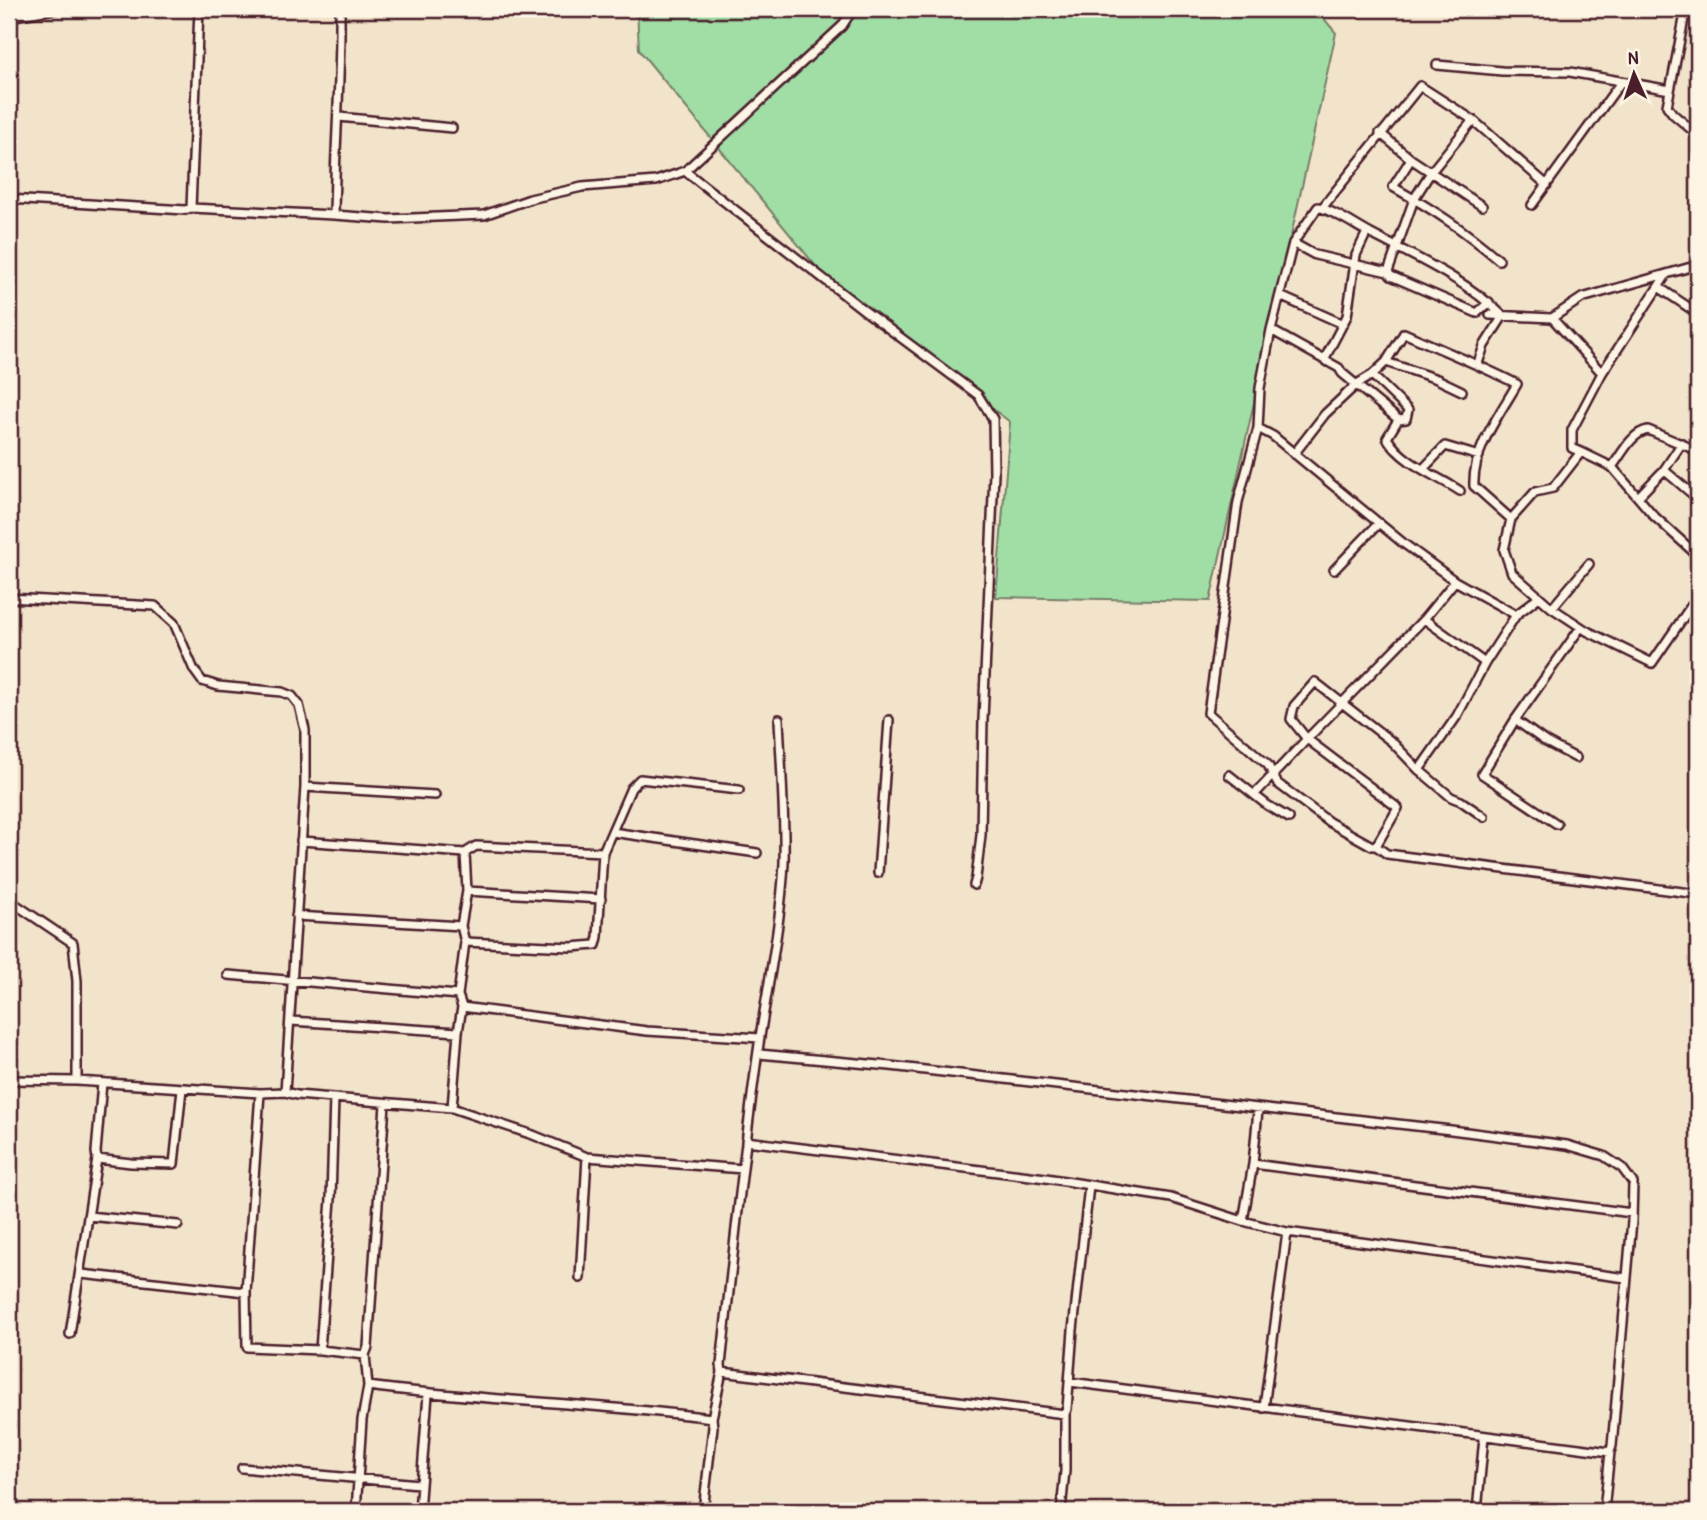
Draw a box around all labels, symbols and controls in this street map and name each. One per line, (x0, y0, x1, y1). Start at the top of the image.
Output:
north arrow (1598, 38, 1668, 108)
text: N (1627, 44, 1639, 70)

